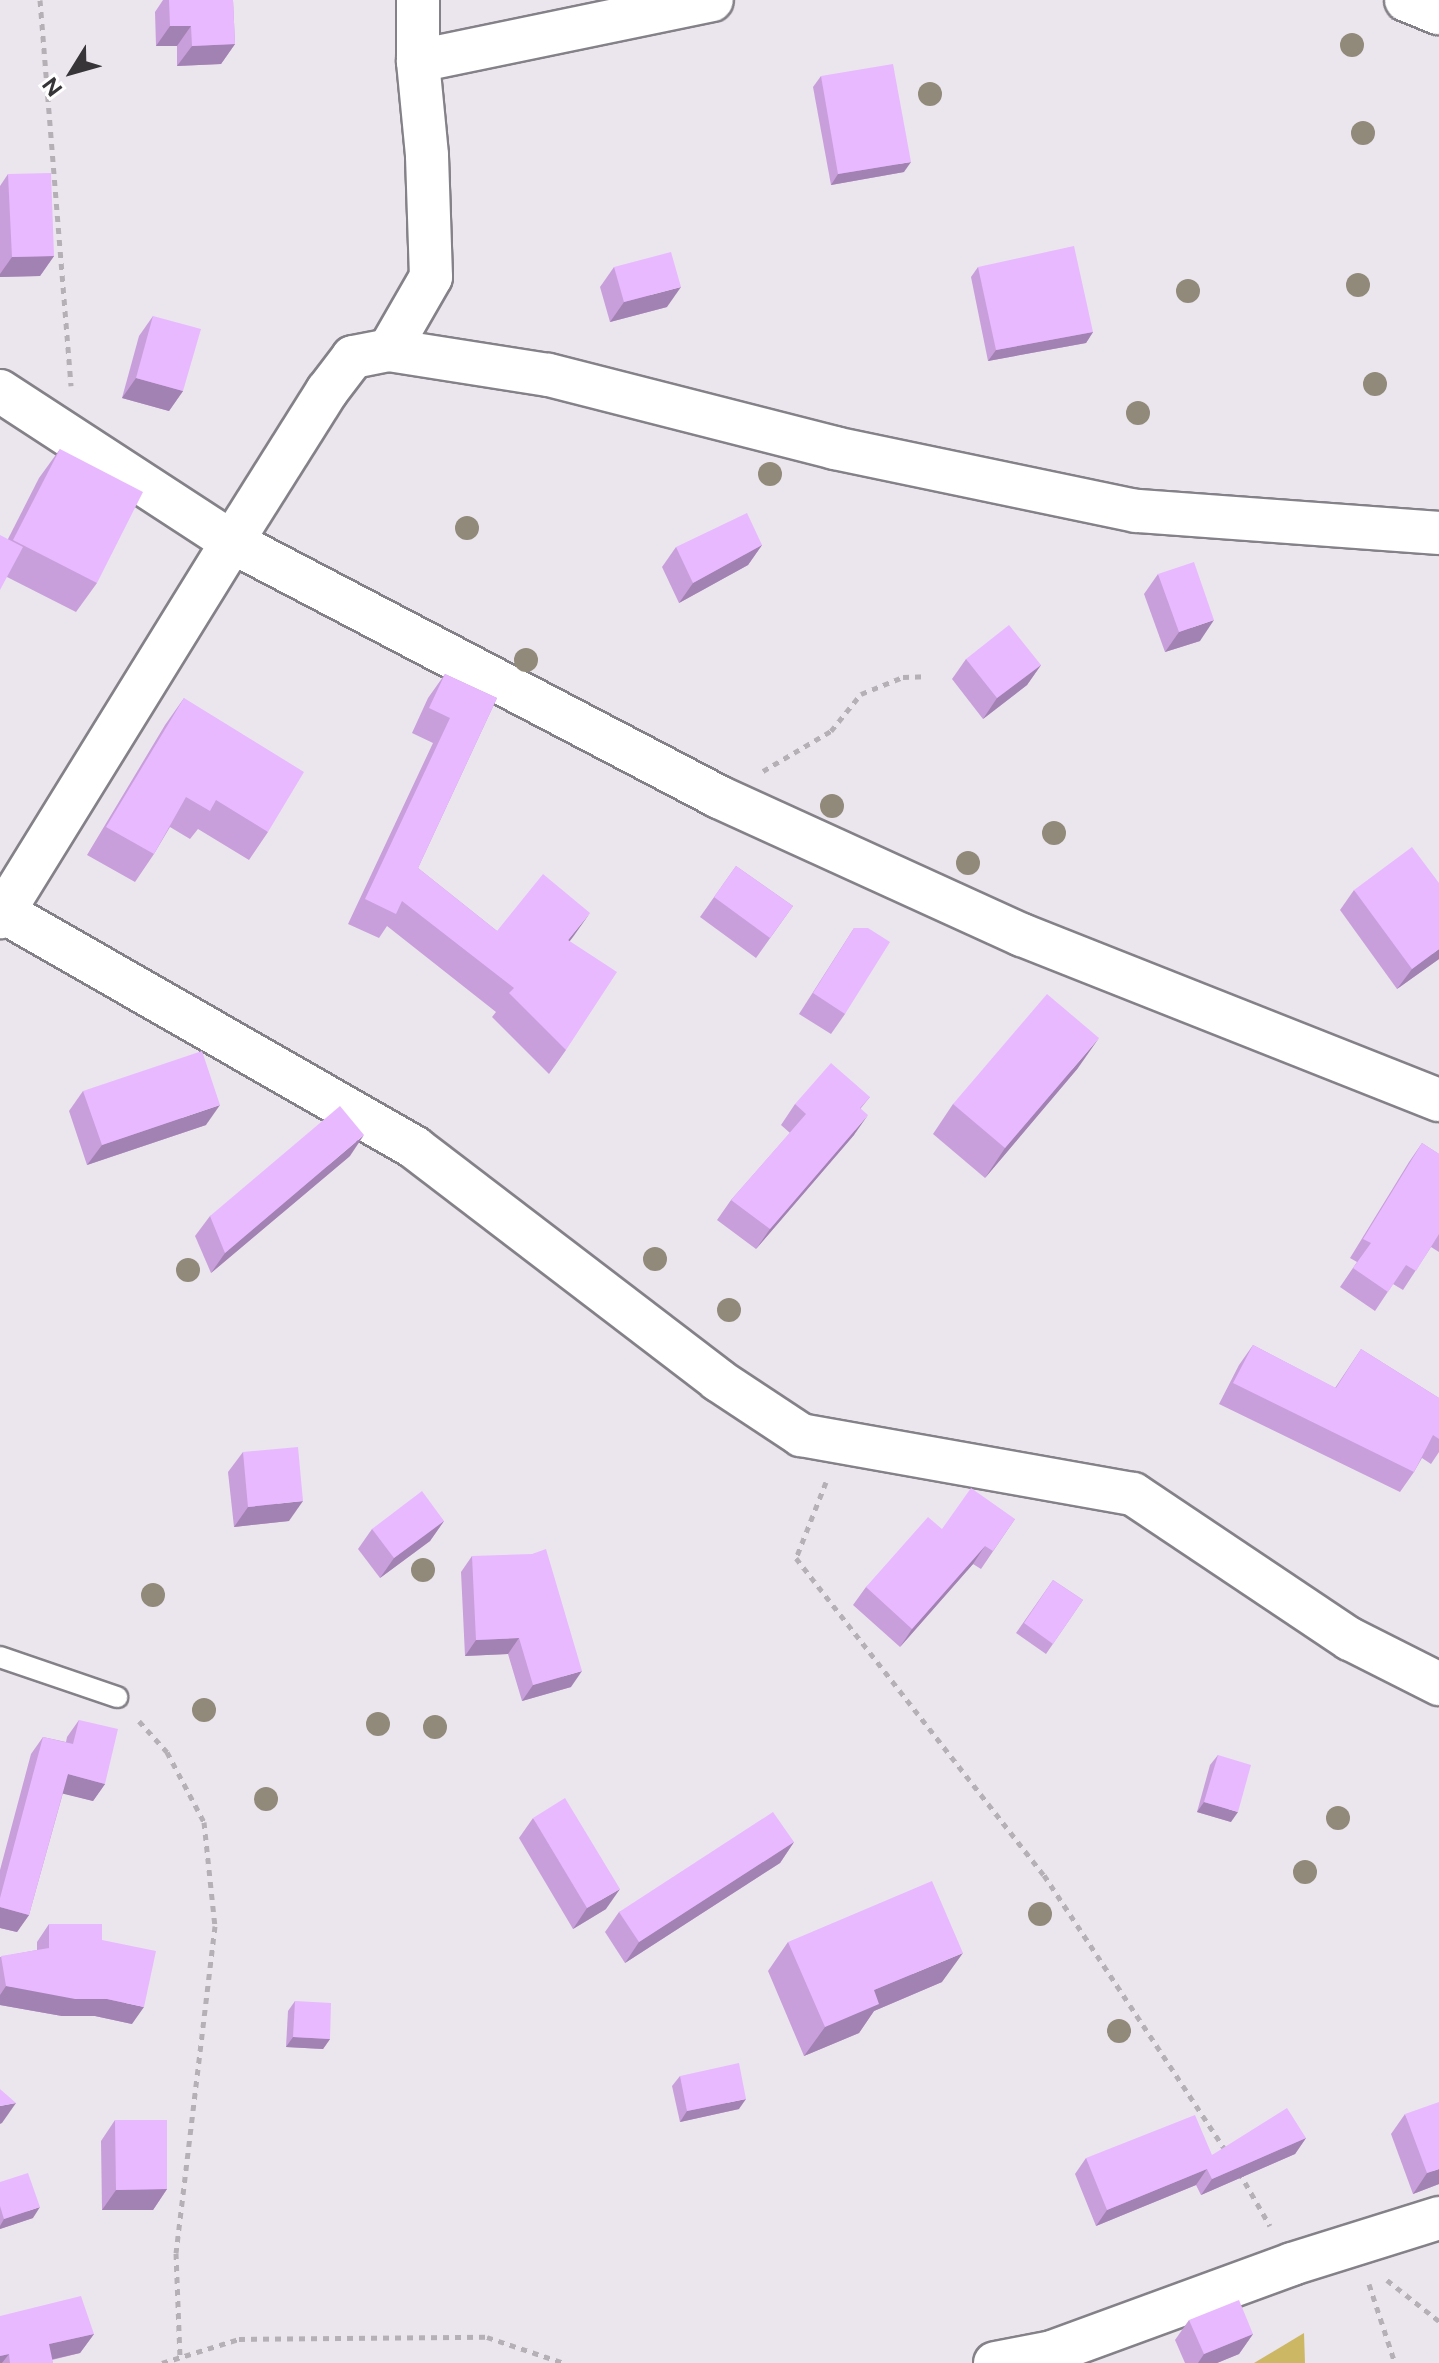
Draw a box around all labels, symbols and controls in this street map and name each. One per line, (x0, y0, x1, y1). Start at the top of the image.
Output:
north arrow (32, 32, 112, 112)
text: N (37, 72, 68, 102)

